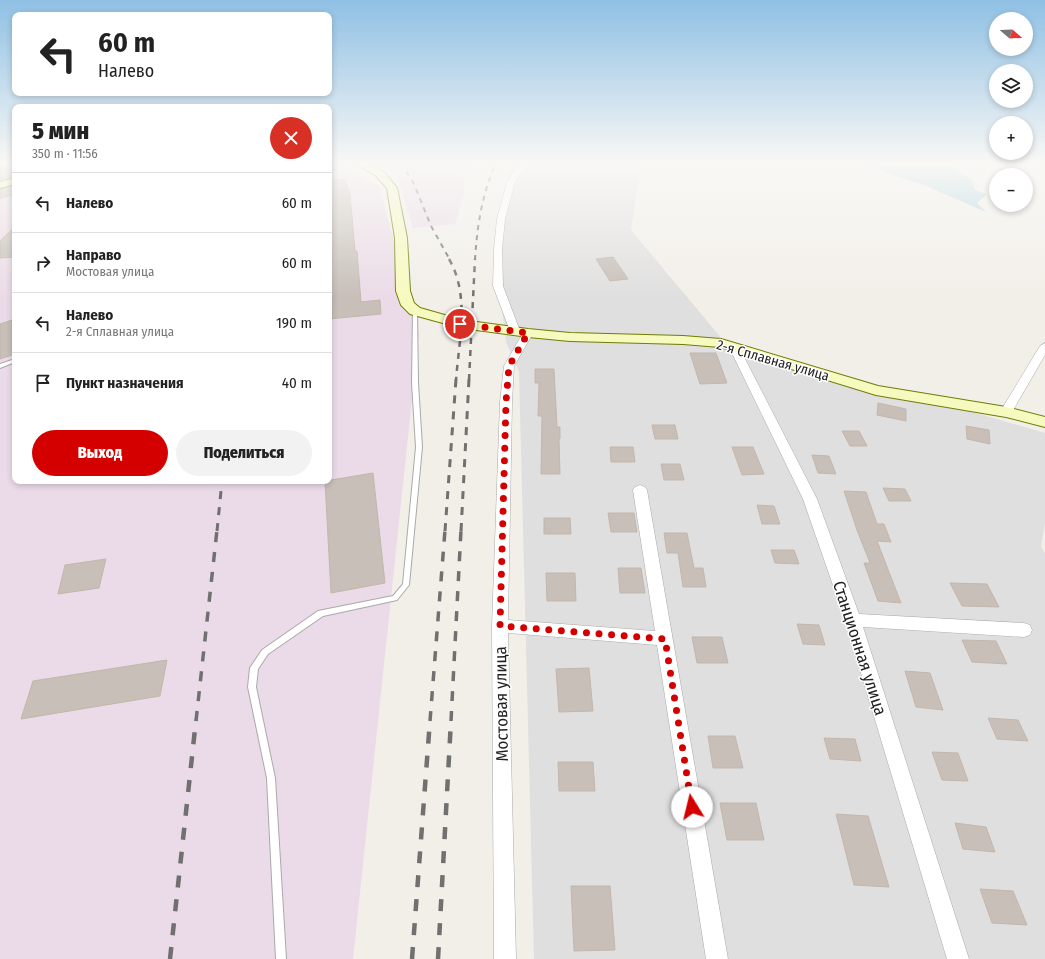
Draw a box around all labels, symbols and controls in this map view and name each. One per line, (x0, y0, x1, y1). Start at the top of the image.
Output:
north arrow (989, 12, 1033, 56)
map controls (989, 12, 1033, 212)
text: 60 m (98, 26, 155, 59)
icon: left (32, 28, 84, 80)
text: Налево (98, 60, 154, 82)
button: layers (989, 64, 1033, 108)
button: + (989, 116, 1033, 160)
text: 5 мин (32, 117, 89, 145)
button: close (270, 117, 312, 159)
text: 350 m · 11:56 (32, 146, 98, 161)
button: − (989, 168, 1033, 212)
icon: left (32, 192, 54, 214)
text: Налево (66, 194, 113, 212)
text: 60 m (282, 194, 312, 212)
text: Направо (66, 246, 121, 264)
icon: right (32, 252, 54, 274)
text: 60 m (282, 254, 312, 272)
text: Мостовая улица (66, 264, 154, 279)
text: Налево (66, 306, 113, 324)
pin (443, 307, 477, 341)
icon: left (32, 312, 54, 334)
icon: arrive (449, 313, 471, 335)
text: 190 m (276, 314, 312, 332)
text: 2-я Сплавная улица (66, 324, 174, 339)
street label: 2-я Сплавная улица (715, 336, 831, 385)
icon: arrive (32, 372, 54, 394)
text: Пункт назначения (66, 374, 184, 392)
text: 40 m (282, 374, 312, 392)
button: Выход (32, 430, 168, 476)
button: Поделиться (176, 430, 312, 476)
street label: Станционная улица (828, 578, 891, 718)
street label: Мостовая улица (490, 646, 513, 762)
position arrow (671, 786, 713, 828)

